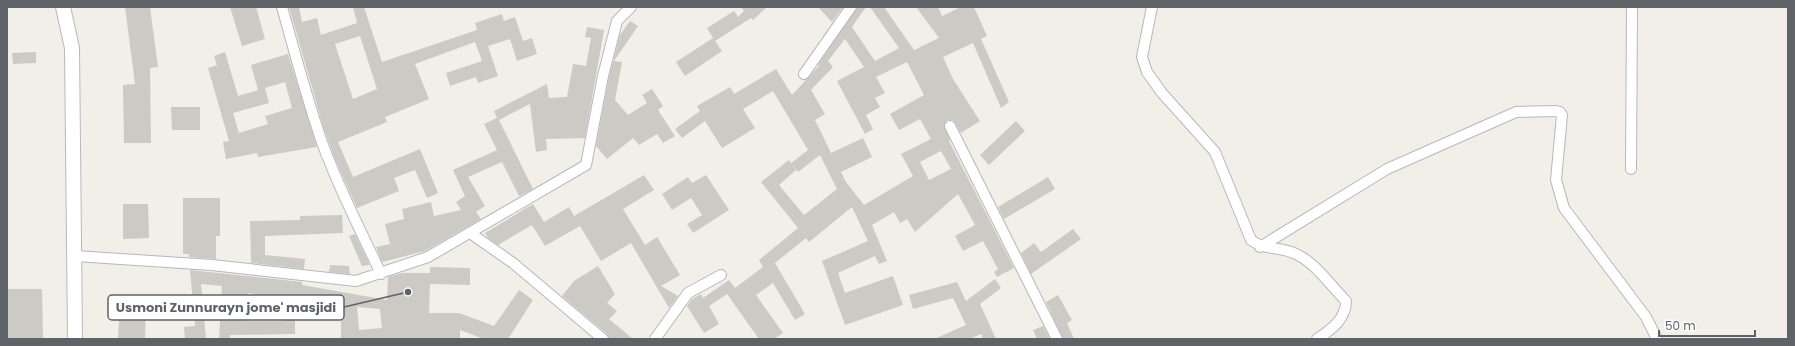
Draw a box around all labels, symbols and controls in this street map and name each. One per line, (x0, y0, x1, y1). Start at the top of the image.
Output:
callout: Usmoni Zunnurayn jome' masjidi (108, 295, 344, 320)
text: Usmoni Zunnurayn jome' masjidi (116, 298, 336, 317)
scale bar (1659, 312, 1755, 338)
text: 50 m (1665, 317, 1696, 334)

